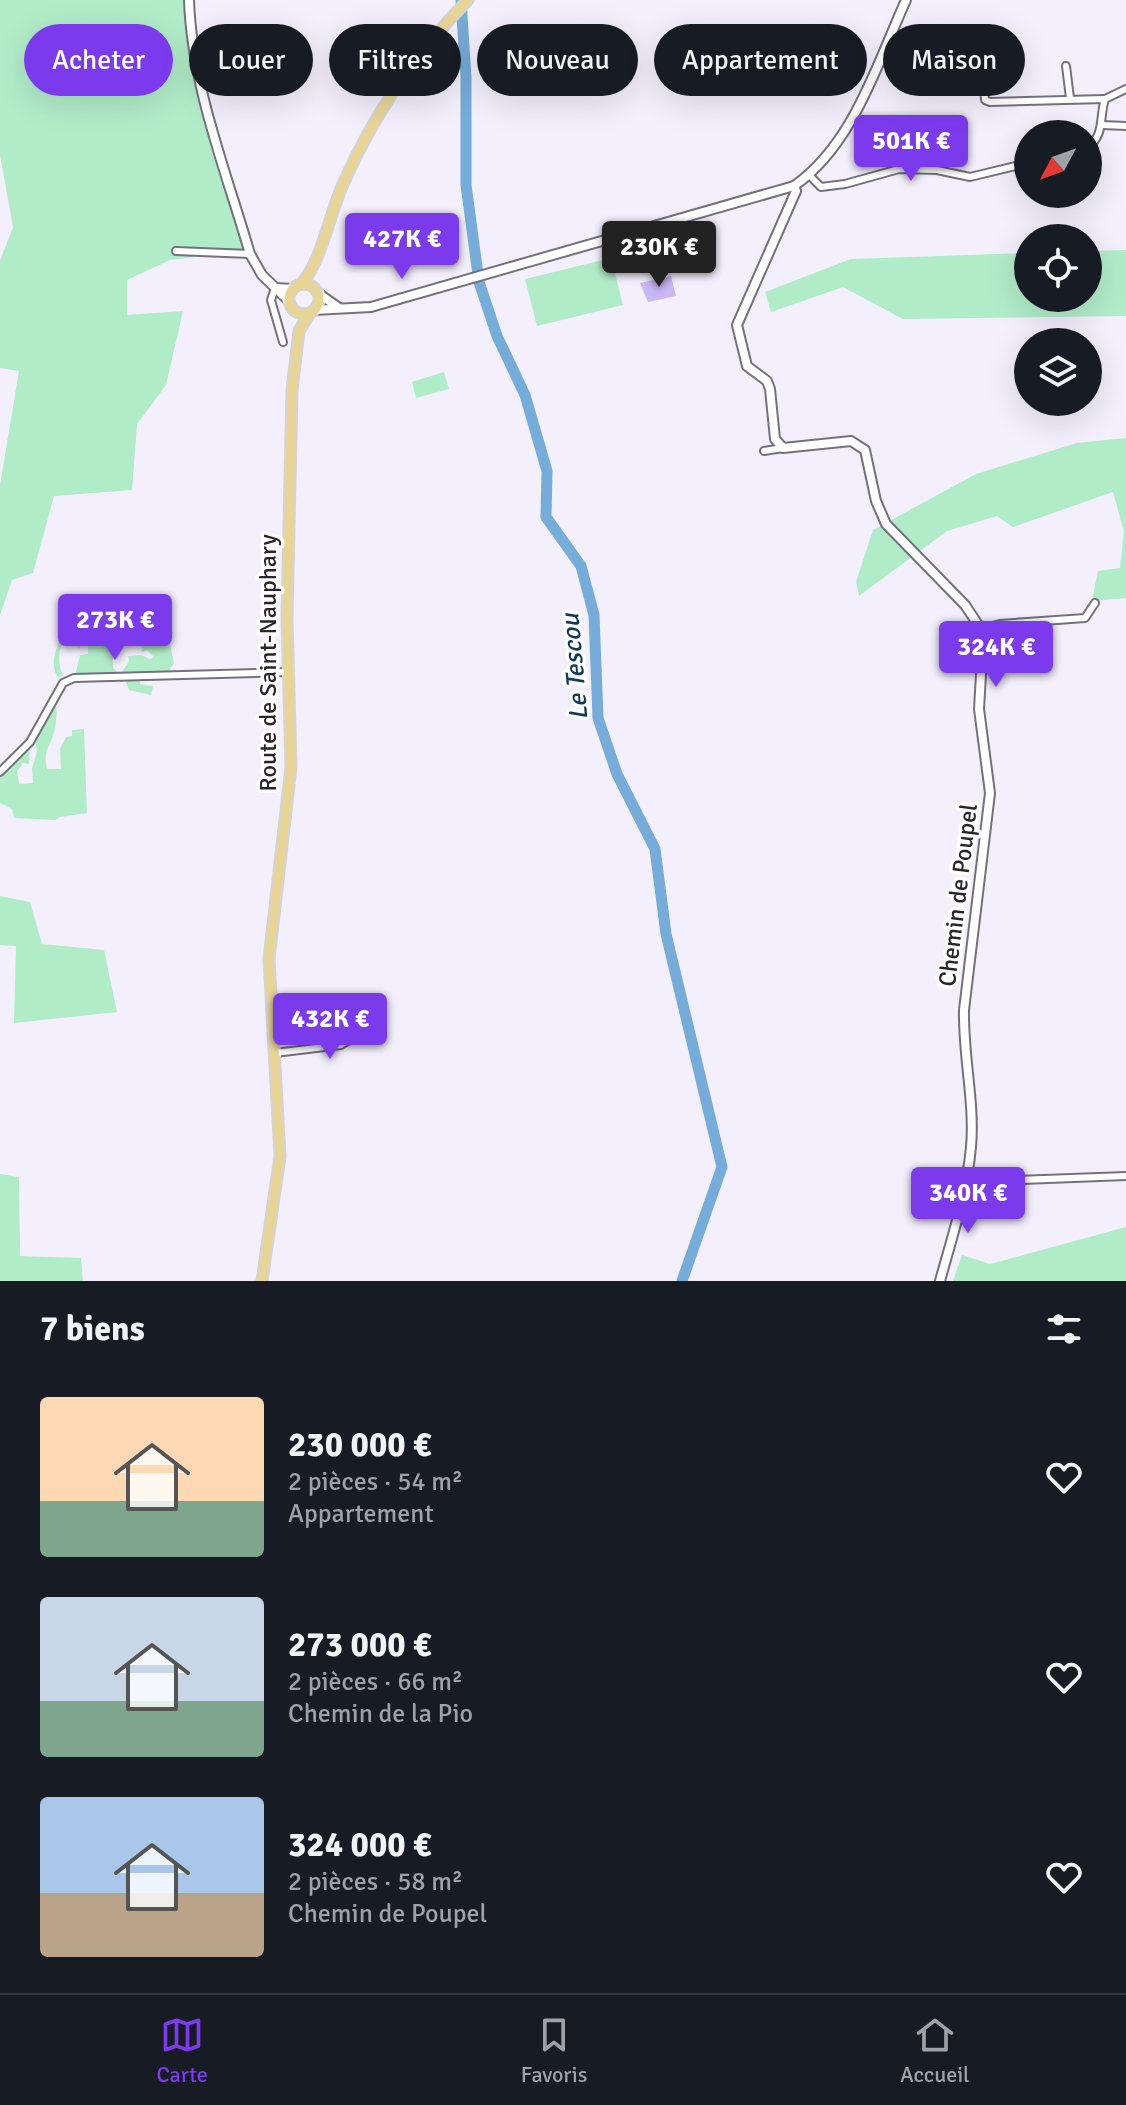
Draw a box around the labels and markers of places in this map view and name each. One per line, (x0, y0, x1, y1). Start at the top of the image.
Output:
pin: 501K € (846, 115, 976, 183)
pin: 427K € (337, 213, 467, 281)
pin: 230K € (594, 221, 724, 289)
pin: 273K € (50, 594, 180, 662)
pin: 324K € (931, 621, 1061, 689)
pin: 432K € (265, 993, 395, 1061)
pin: 340K € (903, 1167, 1033, 1235)

